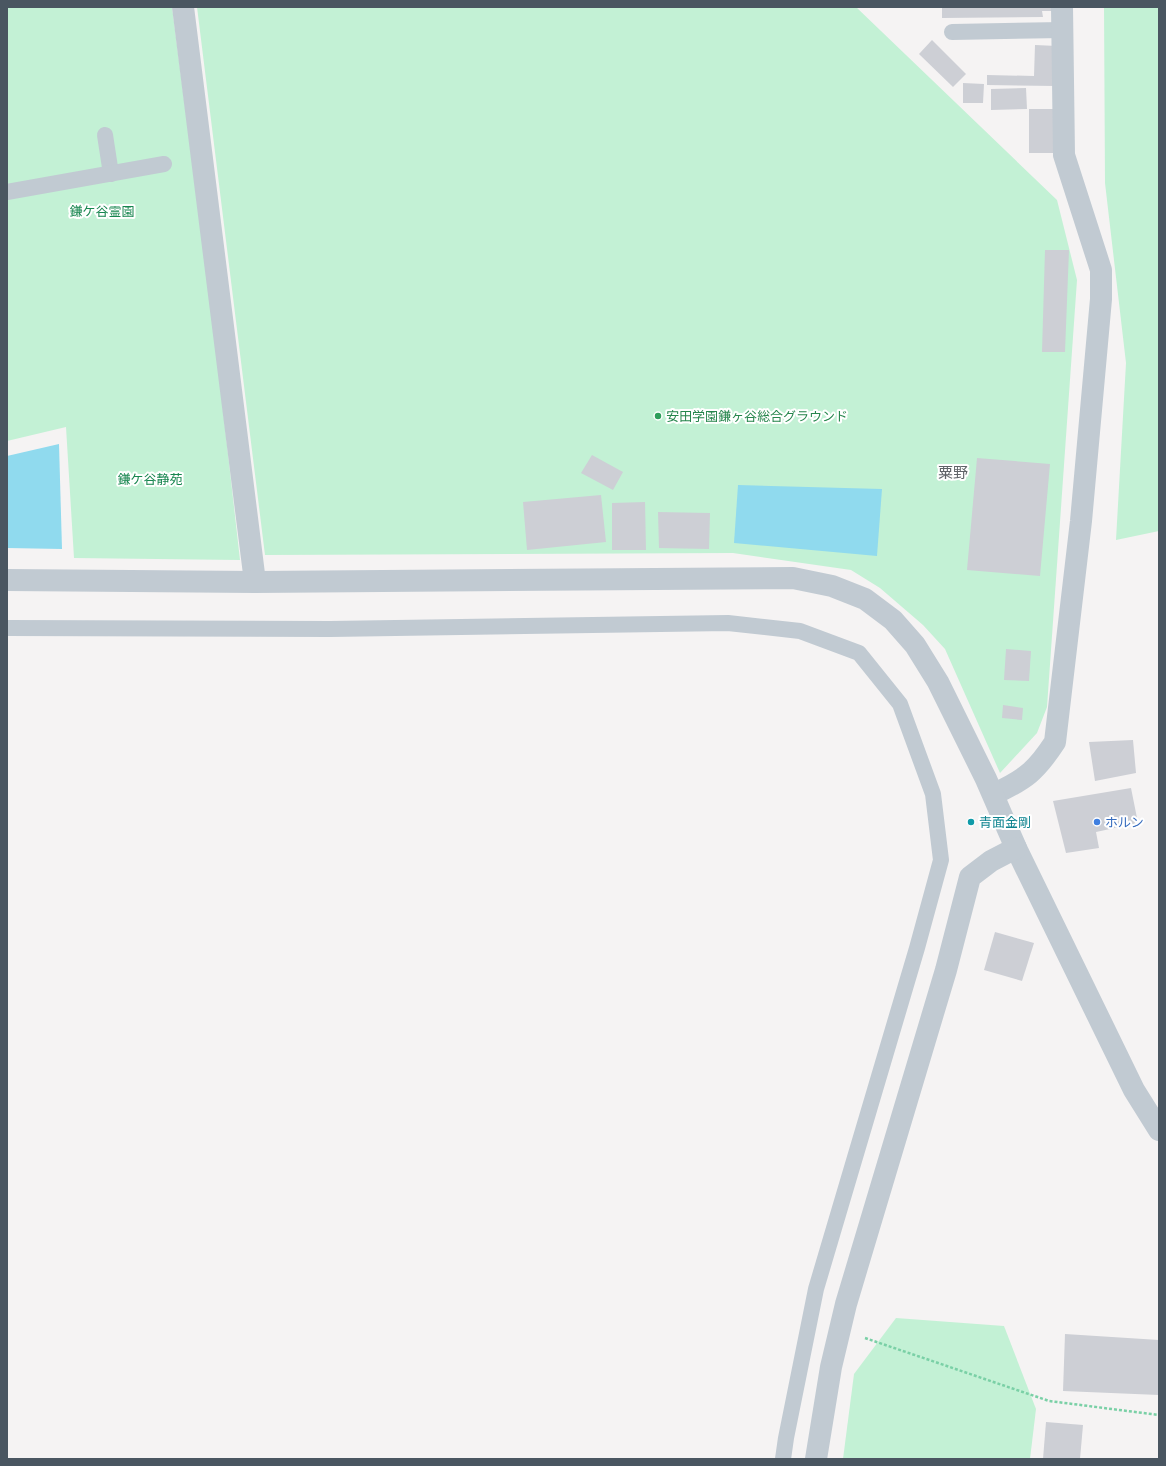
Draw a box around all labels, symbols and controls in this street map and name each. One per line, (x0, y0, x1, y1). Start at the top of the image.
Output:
park label: 鎌ケ谷霊園 (69, 202, 135, 221)
place label: 安田学園鎌ヶ谷総合グラウンド (666, 407, 848, 426)
marker: 安田学園鎌ヶ谷総合グラウンド (653, 411, 663, 421)
district label: 粟野 (938, 462, 968, 483)
park label: 鎌ケ谷静苑 (117, 470, 183, 489)
place label: 青面金剛 (979, 813, 1031, 832)
place label: ホルン (1105, 813, 1144, 832)
marker: 青面金剛 (966, 817, 976, 827)
marker: ホルン (1092, 817, 1102, 827)

